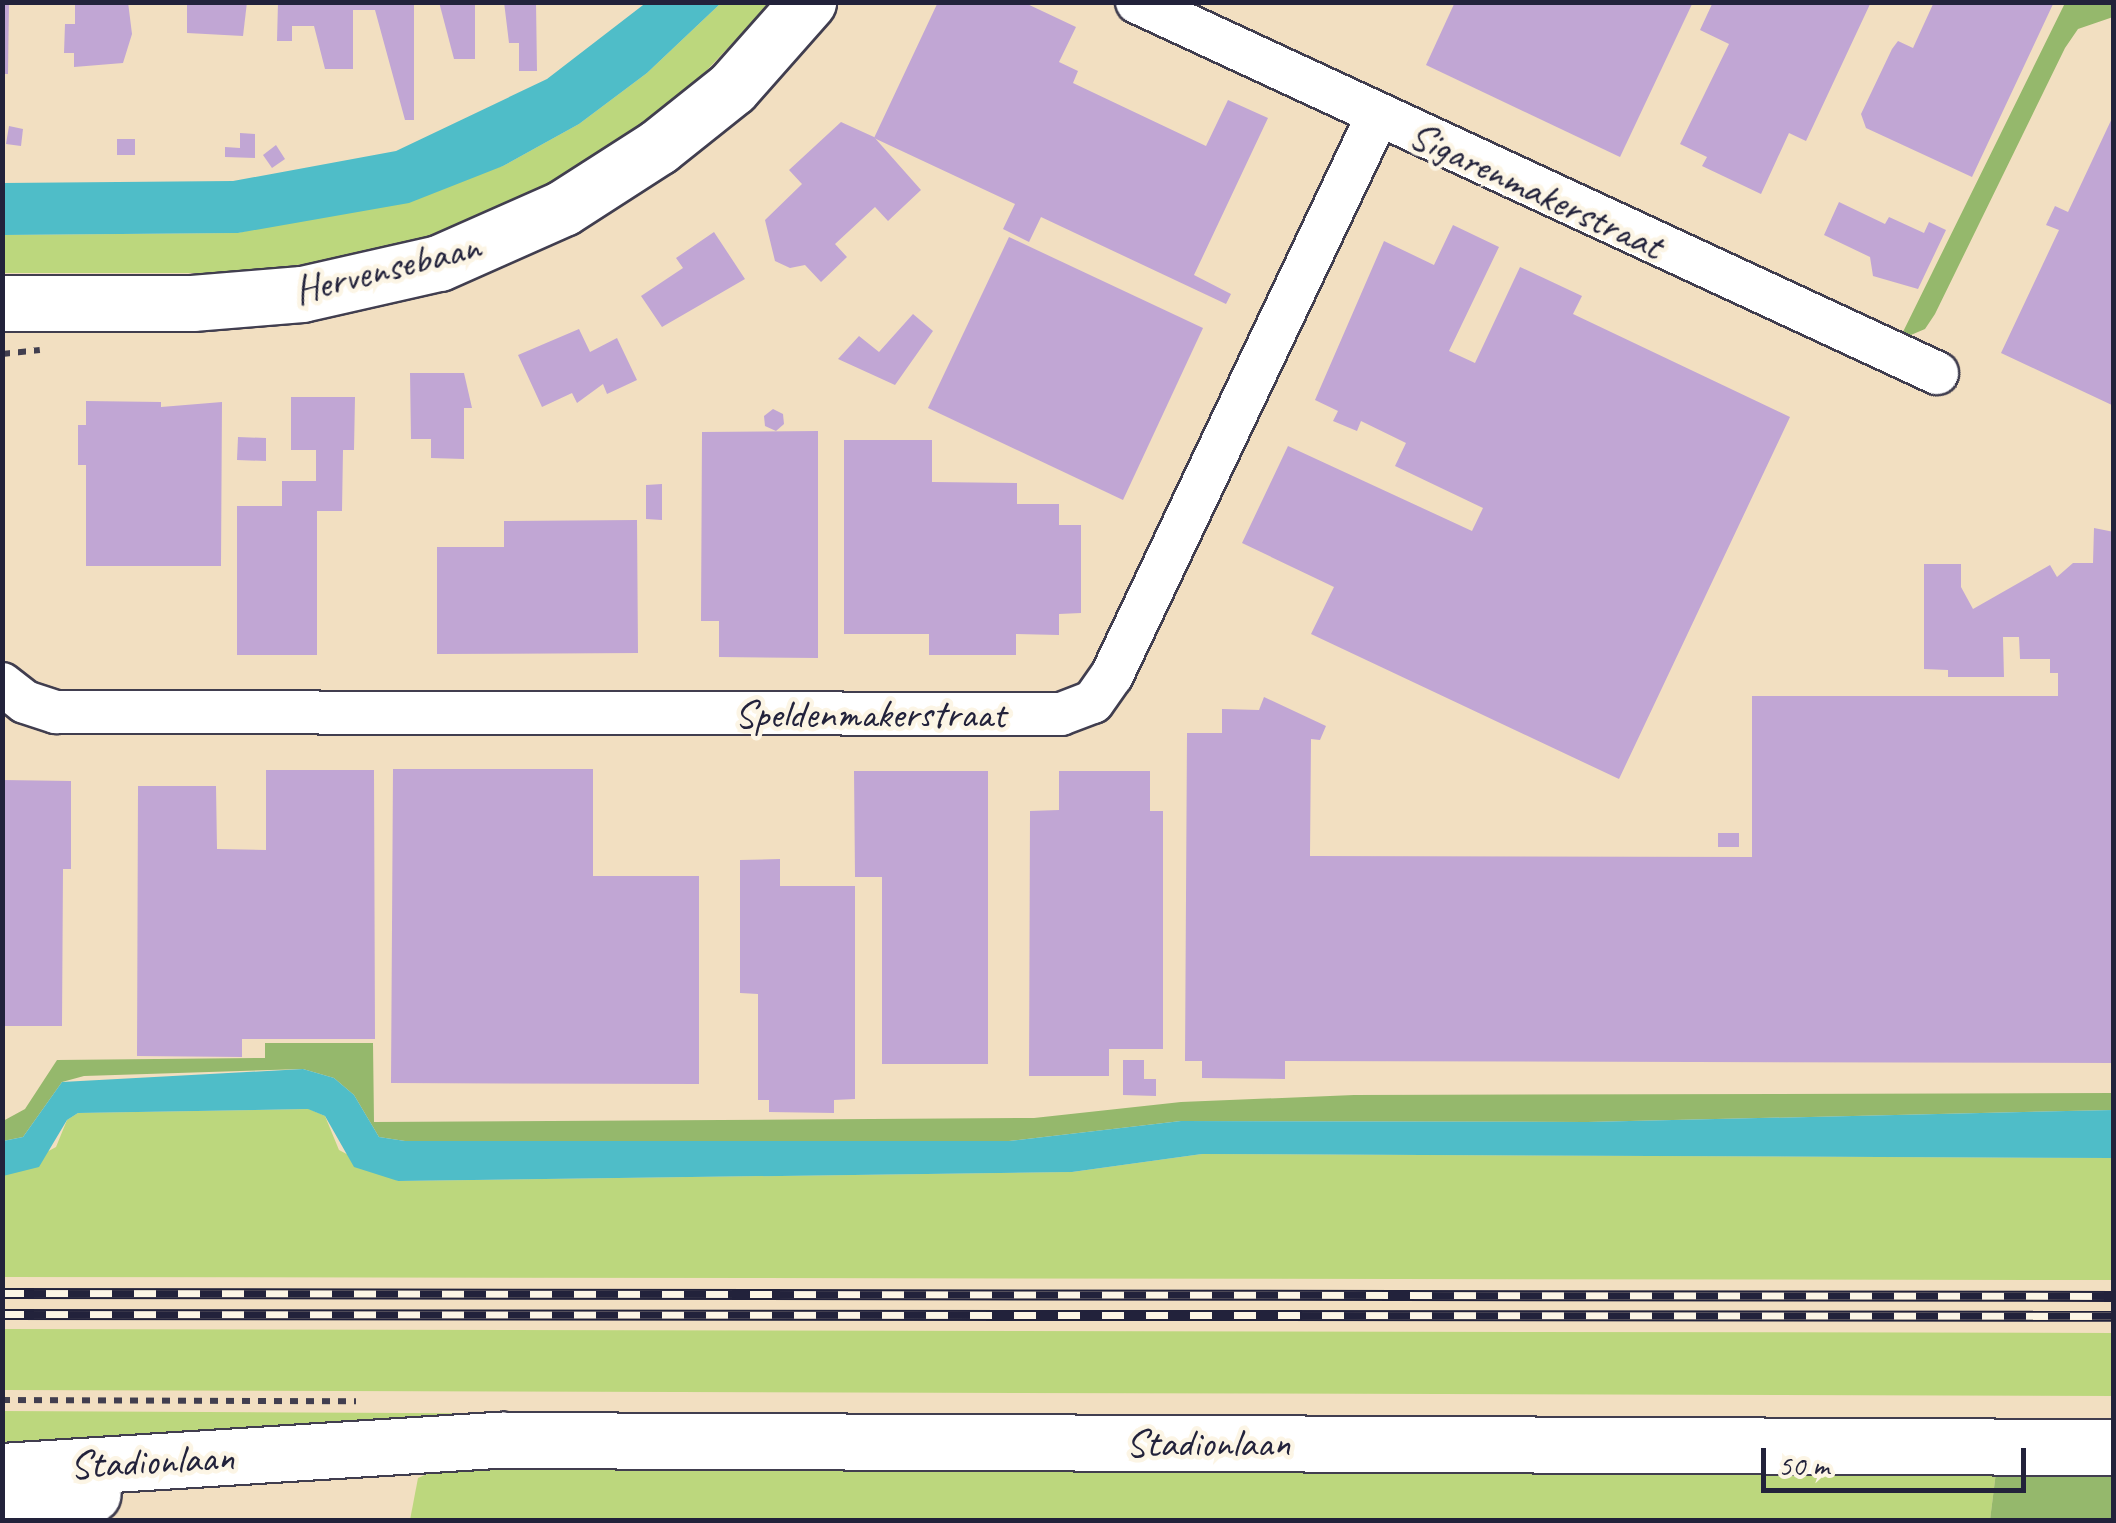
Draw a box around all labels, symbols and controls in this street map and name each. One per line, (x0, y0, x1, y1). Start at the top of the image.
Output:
street label: Sigarenmakerstraat (1402, 110, 1670, 270)
street label: Hervensebaan (289, 222, 485, 314)
street label: Speldenmakerstraat (735, 690, 1005, 738)
street label: Stadionlaan (1126, 1419, 1290, 1467)
scale bar (1766, 1428, 2031, 1490)
street label: Stadionlaan (69, 1433, 235, 1489)
text: 50 m (1778, 1446, 1829, 1484)

